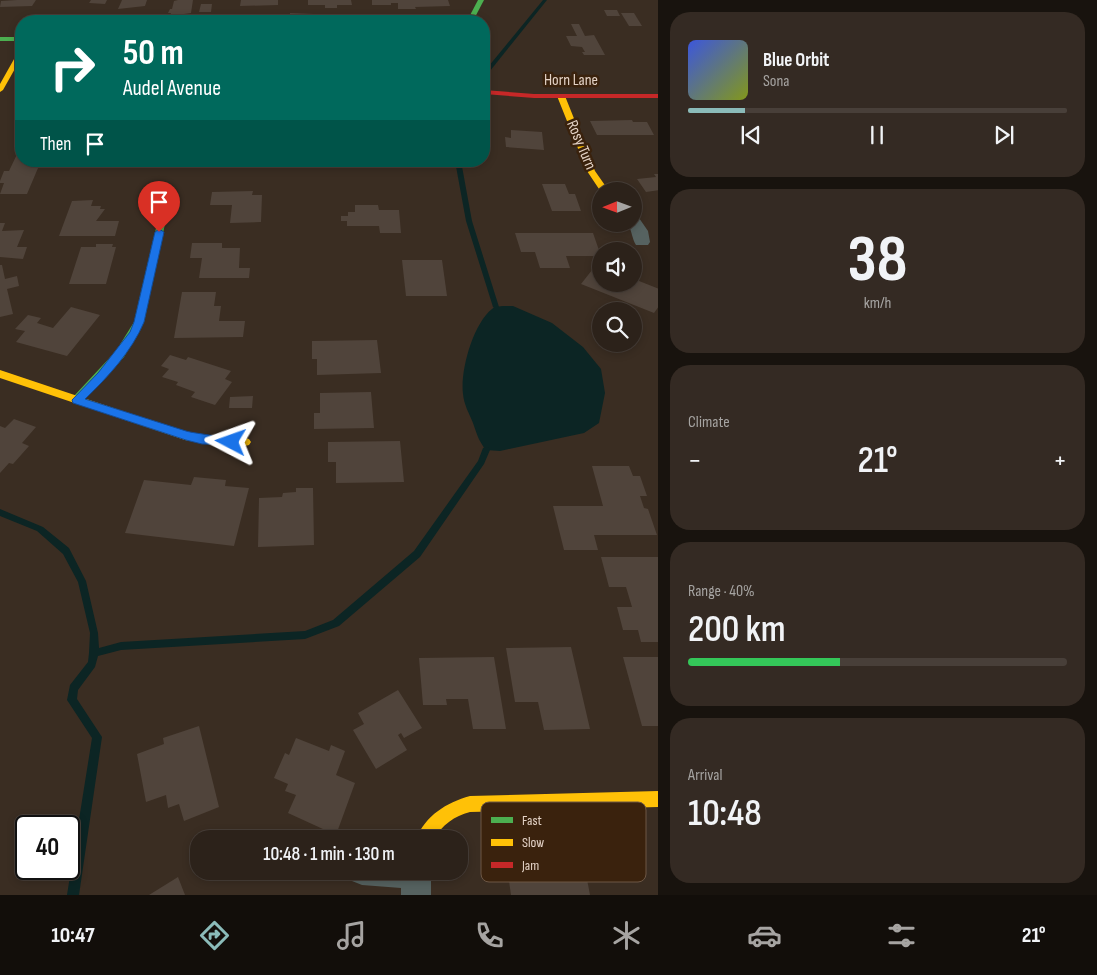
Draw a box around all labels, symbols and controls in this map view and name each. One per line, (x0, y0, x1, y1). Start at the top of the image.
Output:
text: 50 m (123, 32, 184, 75)
icon: right (40, 35, 105, 100)
text: Blue Orbit (763, 49, 829, 72)
street label: Horn Lane (544, 71, 598, 90)
text: Sona (763, 72, 790, 91)
text: Audel Avenue (123, 75, 221, 102)
street label: Rosy Turn (562, 117, 600, 173)
icon: previous (737, 121, 765, 149)
icon: pause (863, 121, 891, 149)
icon: next (990, 121, 1018, 149)
icon: arrive (81, 130, 109, 158)
text: Then (40, 133, 71, 156)
pin (138, 181, 180, 232)
north arrow (592, 182, 642, 232)
map controls (592, 182, 642, 352)
icon: arrive (145, 188, 173, 216)
text: 38 (848, 222, 907, 300)
button: sound (592, 242, 642, 292)
text: km/h (864, 294, 891, 313)
button: search (592, 302, 642, 352)
text: Climate (688, 413, 730, 432)
position arrow (204, 415, 256, 467)
text: 21° (857, 438, 898, 483)
text: − (688, 444, 702, 477)
text: + (1053, 444, 1067, 477)
text: Range · 40% (688, 582, 755, 601)
text: 200 km (688, 607, 786, 652)
text: Arrival (688, 766, 722, 785)
text: 10:48 (688, 791, 762, 836)
legend (481, 802, 646, 882)
text: Fast (522, 812, 542, 829)
speed limit sign: 40 (15, 815, 80, 880)
text: Slow (522, 834, 544, 851)
text: 10:48 · 1 min · 130 m (263, 843, 395, 866)
text: Jam (521, 857, 539, 874)
icon: directions (197, 918, 232, 953)
icon: music (334, 918, 369, 953)
icon: phone (472, 918, 507, 953)
icon: climate (609, 918, 644, 953)
icon: car (747, 918, 782, 953)
icon: filters (884, 918, 919, 953)
text: 10:47 (51, 922, 95, 949)
text: 21° (1022, 922, 1046, 949)

